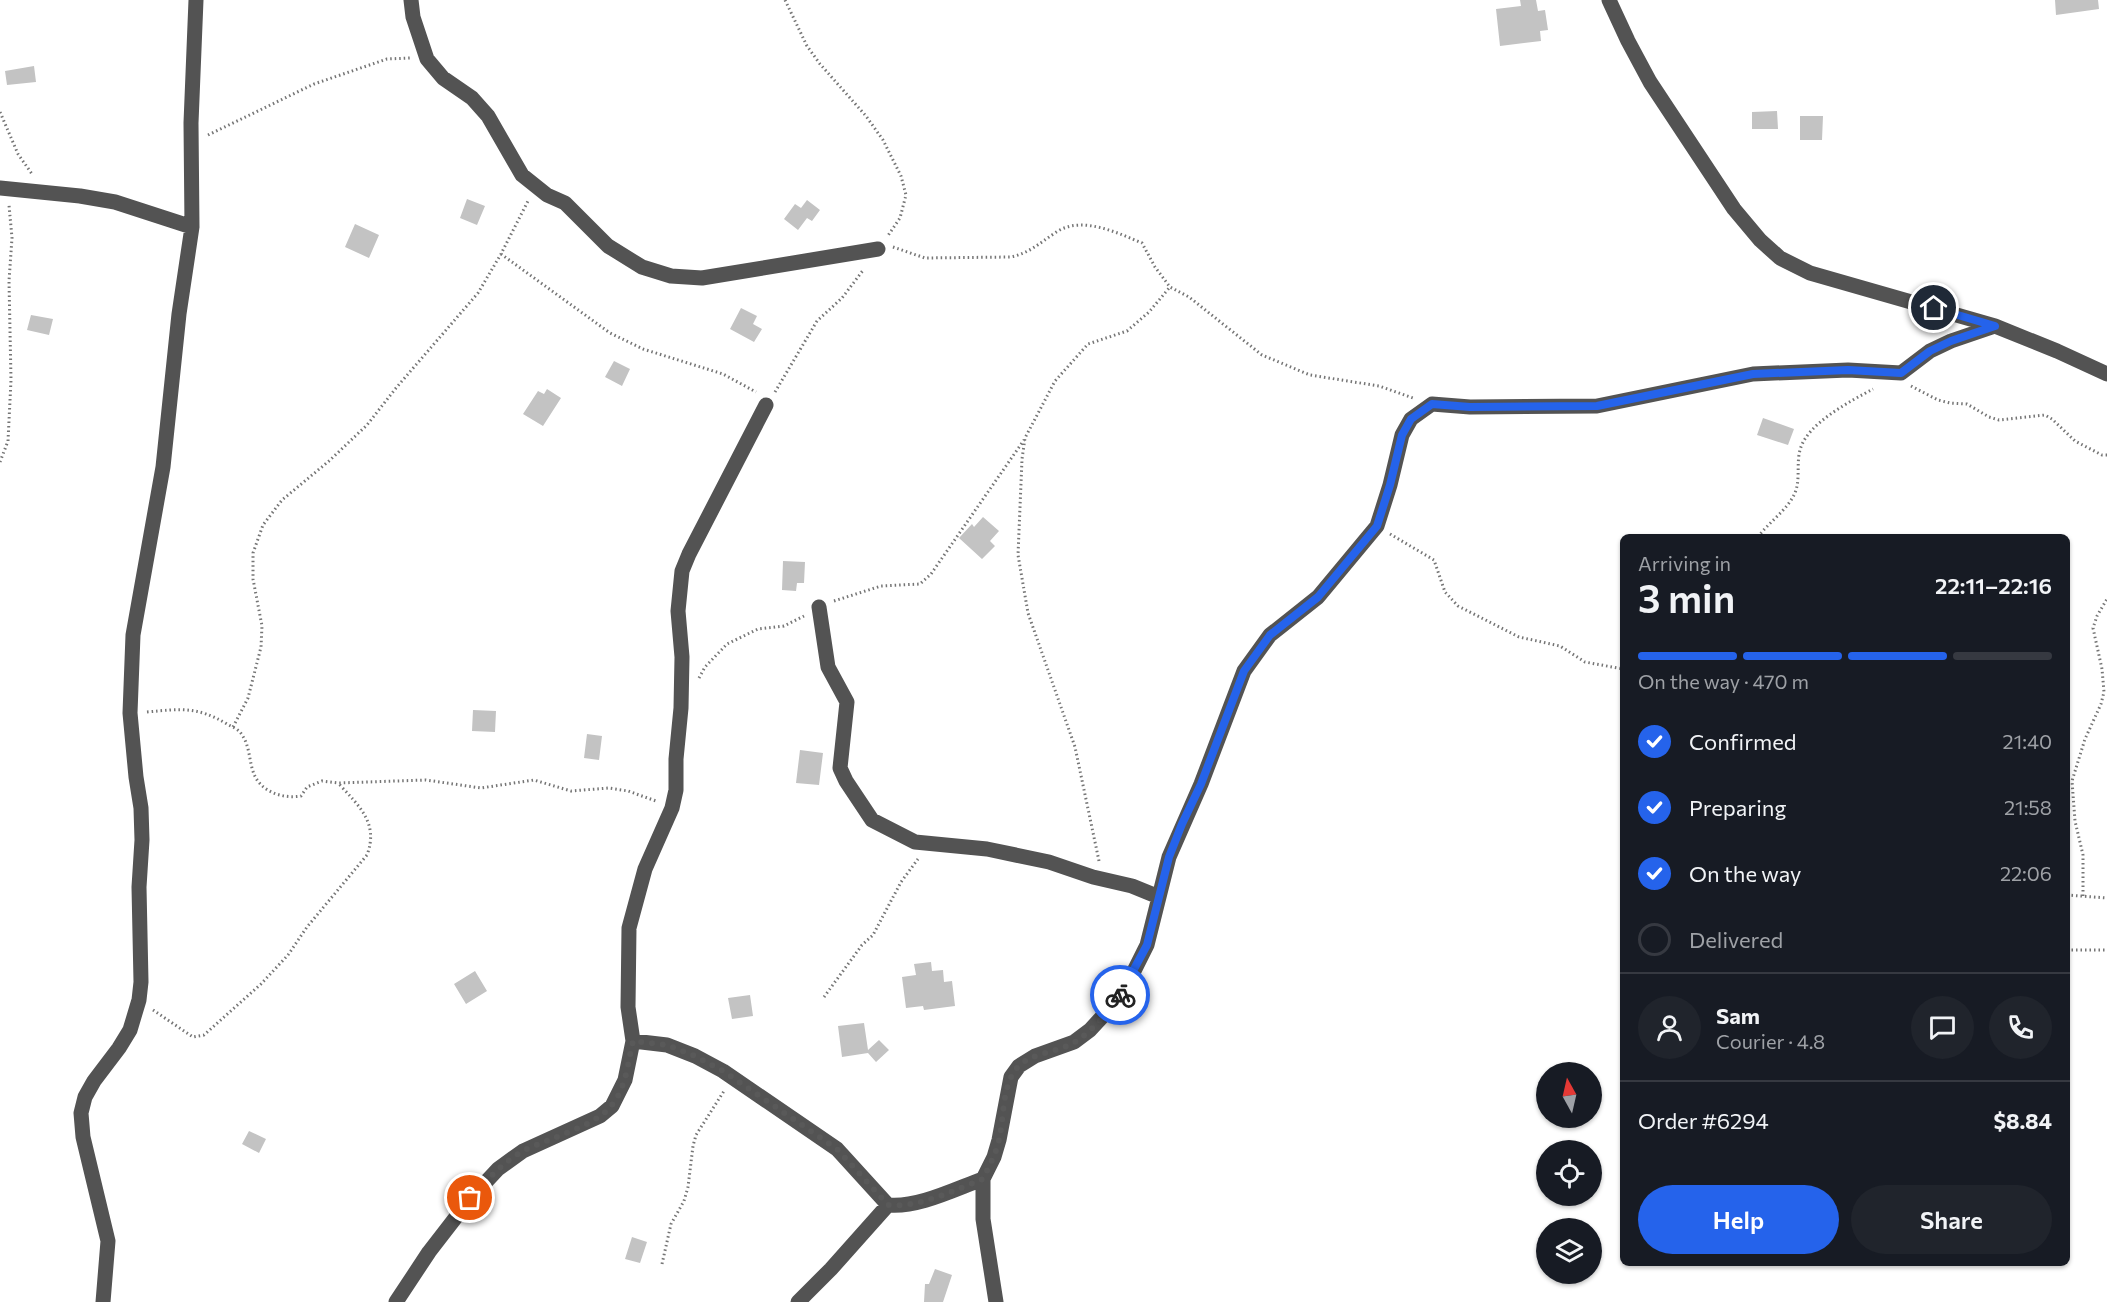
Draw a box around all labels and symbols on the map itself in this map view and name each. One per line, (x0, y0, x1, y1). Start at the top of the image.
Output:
pin (1908, 282, 1959, 333)
courier (1090, 965, 1150, 1025)
north arrow (1536, 1062, 1602, 1128)
pin (444, 1172, 495, 1223)

